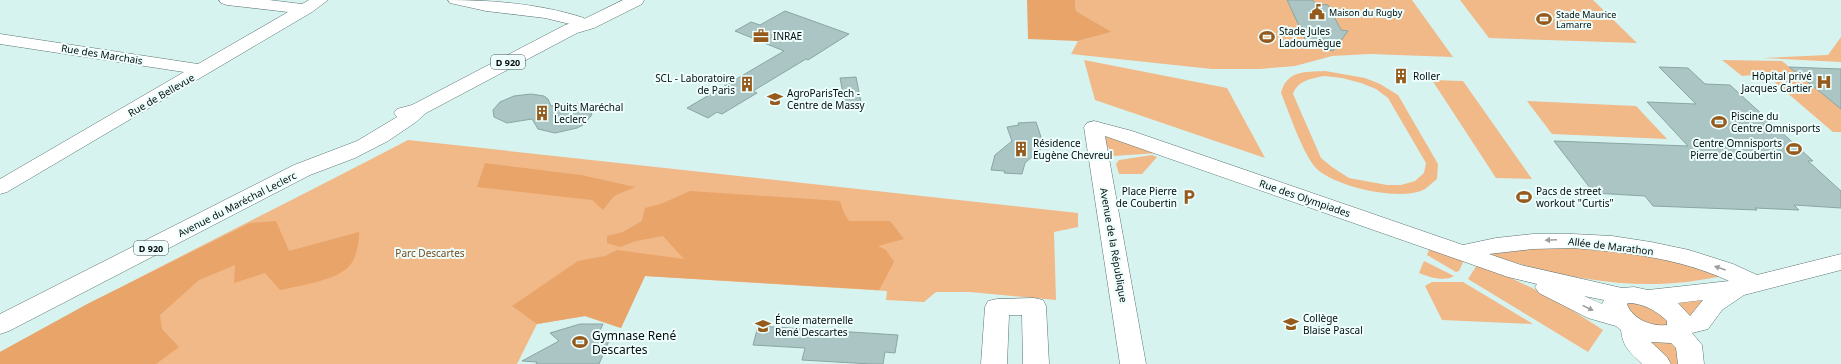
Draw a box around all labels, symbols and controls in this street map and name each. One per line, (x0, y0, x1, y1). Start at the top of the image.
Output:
public building icon: Maison du Rugby (1308, 3, 1326, 21)
place label: Maison du Rugby (1329, 6, 1403, 19)
place label: Stade Maurice Lamarre (1556, 8, 1616, 31)
sports icon: Stade Maurice Lamarre (1535, 10, 1553, 28)
place label: Stade Jules Ladoumègue (1279, 24, 1342, 50)
office icon: INRAE (752, 27, 770, 45)
sports icon: Stade Jules Ladoumègue (1258, 28, 1276, 46)
place label: INRAE (773, 29, 802, 43)
street label: Rue des Marchais (60, 41, 144, 67)
road number: D 920 (491, 55, 525, 69)
building icon: Roller (1392, 67, 1410, 85)
place label: Roller (1413, 69, 1440, 83)
place label: Hôpital privé Jacques Cartier (1740, 69, 1812, 95)
street label: Rue de Bellevue (125, 70, 197, 120)
place label: SCL - Laboratoire de Paris (655, 71, 735, 97)
hospital icon: Hôpital privé Jacques Cartier (1815, 73, 1833, 91)
building icon: SCL - Laboratoire de Paris (738, 75, 756, 93)
place label: AgroParisTech - Centre de Massy (787, 86, 866, 112)
school or university icon: AgroParisTech - Centre de Massy (766, 90, 784, 108)
place label: Puits Maréchal Leclerc (554, 100, 623, 126)
building icon: Puits Maréchal Leclerc (533, 104, 551, 122)
place label: Piscine du Centre Omnisports (1731, 109, 1821, 135)
sports icon: Piscine du Centre Omnisports (1710, 113, 1728, 131)
place label: Résidence Eugène Chevreul (1033, 136, 1112, 162)
place label: Centre Omnisports Pierre de Coubertin (1690, 136, 1782, 162)
building icon: Résidence Eugène Chevreul (1012, 140, 1030, 158)
sports icon: Centre Omnisports Pierre de Coubertin (1785, 140, 1803, 158)
street label: Avenue du Maréchal Leclerc (175, 168, 299, 240)
street label: Rue des Olympiades (1258, 176, 1353, 220)
place label: Place Pierre de Coubertin (1116, 184, 1177, 210)
place label: Pacs de street workout "Curtis" (1536, 184, 1614, 210)
street label: Avenue de la République (1097, 186, 1131, 304)
parking icon: Place Pierre de Coubertin (1180, 188, 1198, 206)
sports icon: Pacs de street workout "Curtis" (1515, 188, 1533, 206)
street label: Allée de Marathon (1567, 234, 1655, 258)
one-way arrow (1544, 237, 1557, 243)
road number: D 920 (134, 241, 168, 255)
park label: Parc Descartes (395, 246, 465, 260)
one-way arrow (1714, 265, 1726, 271)
one-way arrow (1583, 305, 1594, 311)
place label: Collège Blaise Pascal (1303, 311, 1363, 337)
place label: École maternelle René Descartes (775, 313, 854, 339)
school or university icon: Collège Blaise Pascal (1282, 315, 1300, 333)
school or university icon: École maternelle René Descartes (754, 317, 772, 335)
place label: Gymnase René Descartes (592, 327, 677, 358)
sports icon: Gymnase René Descartes (571, 333, 589, 351)

